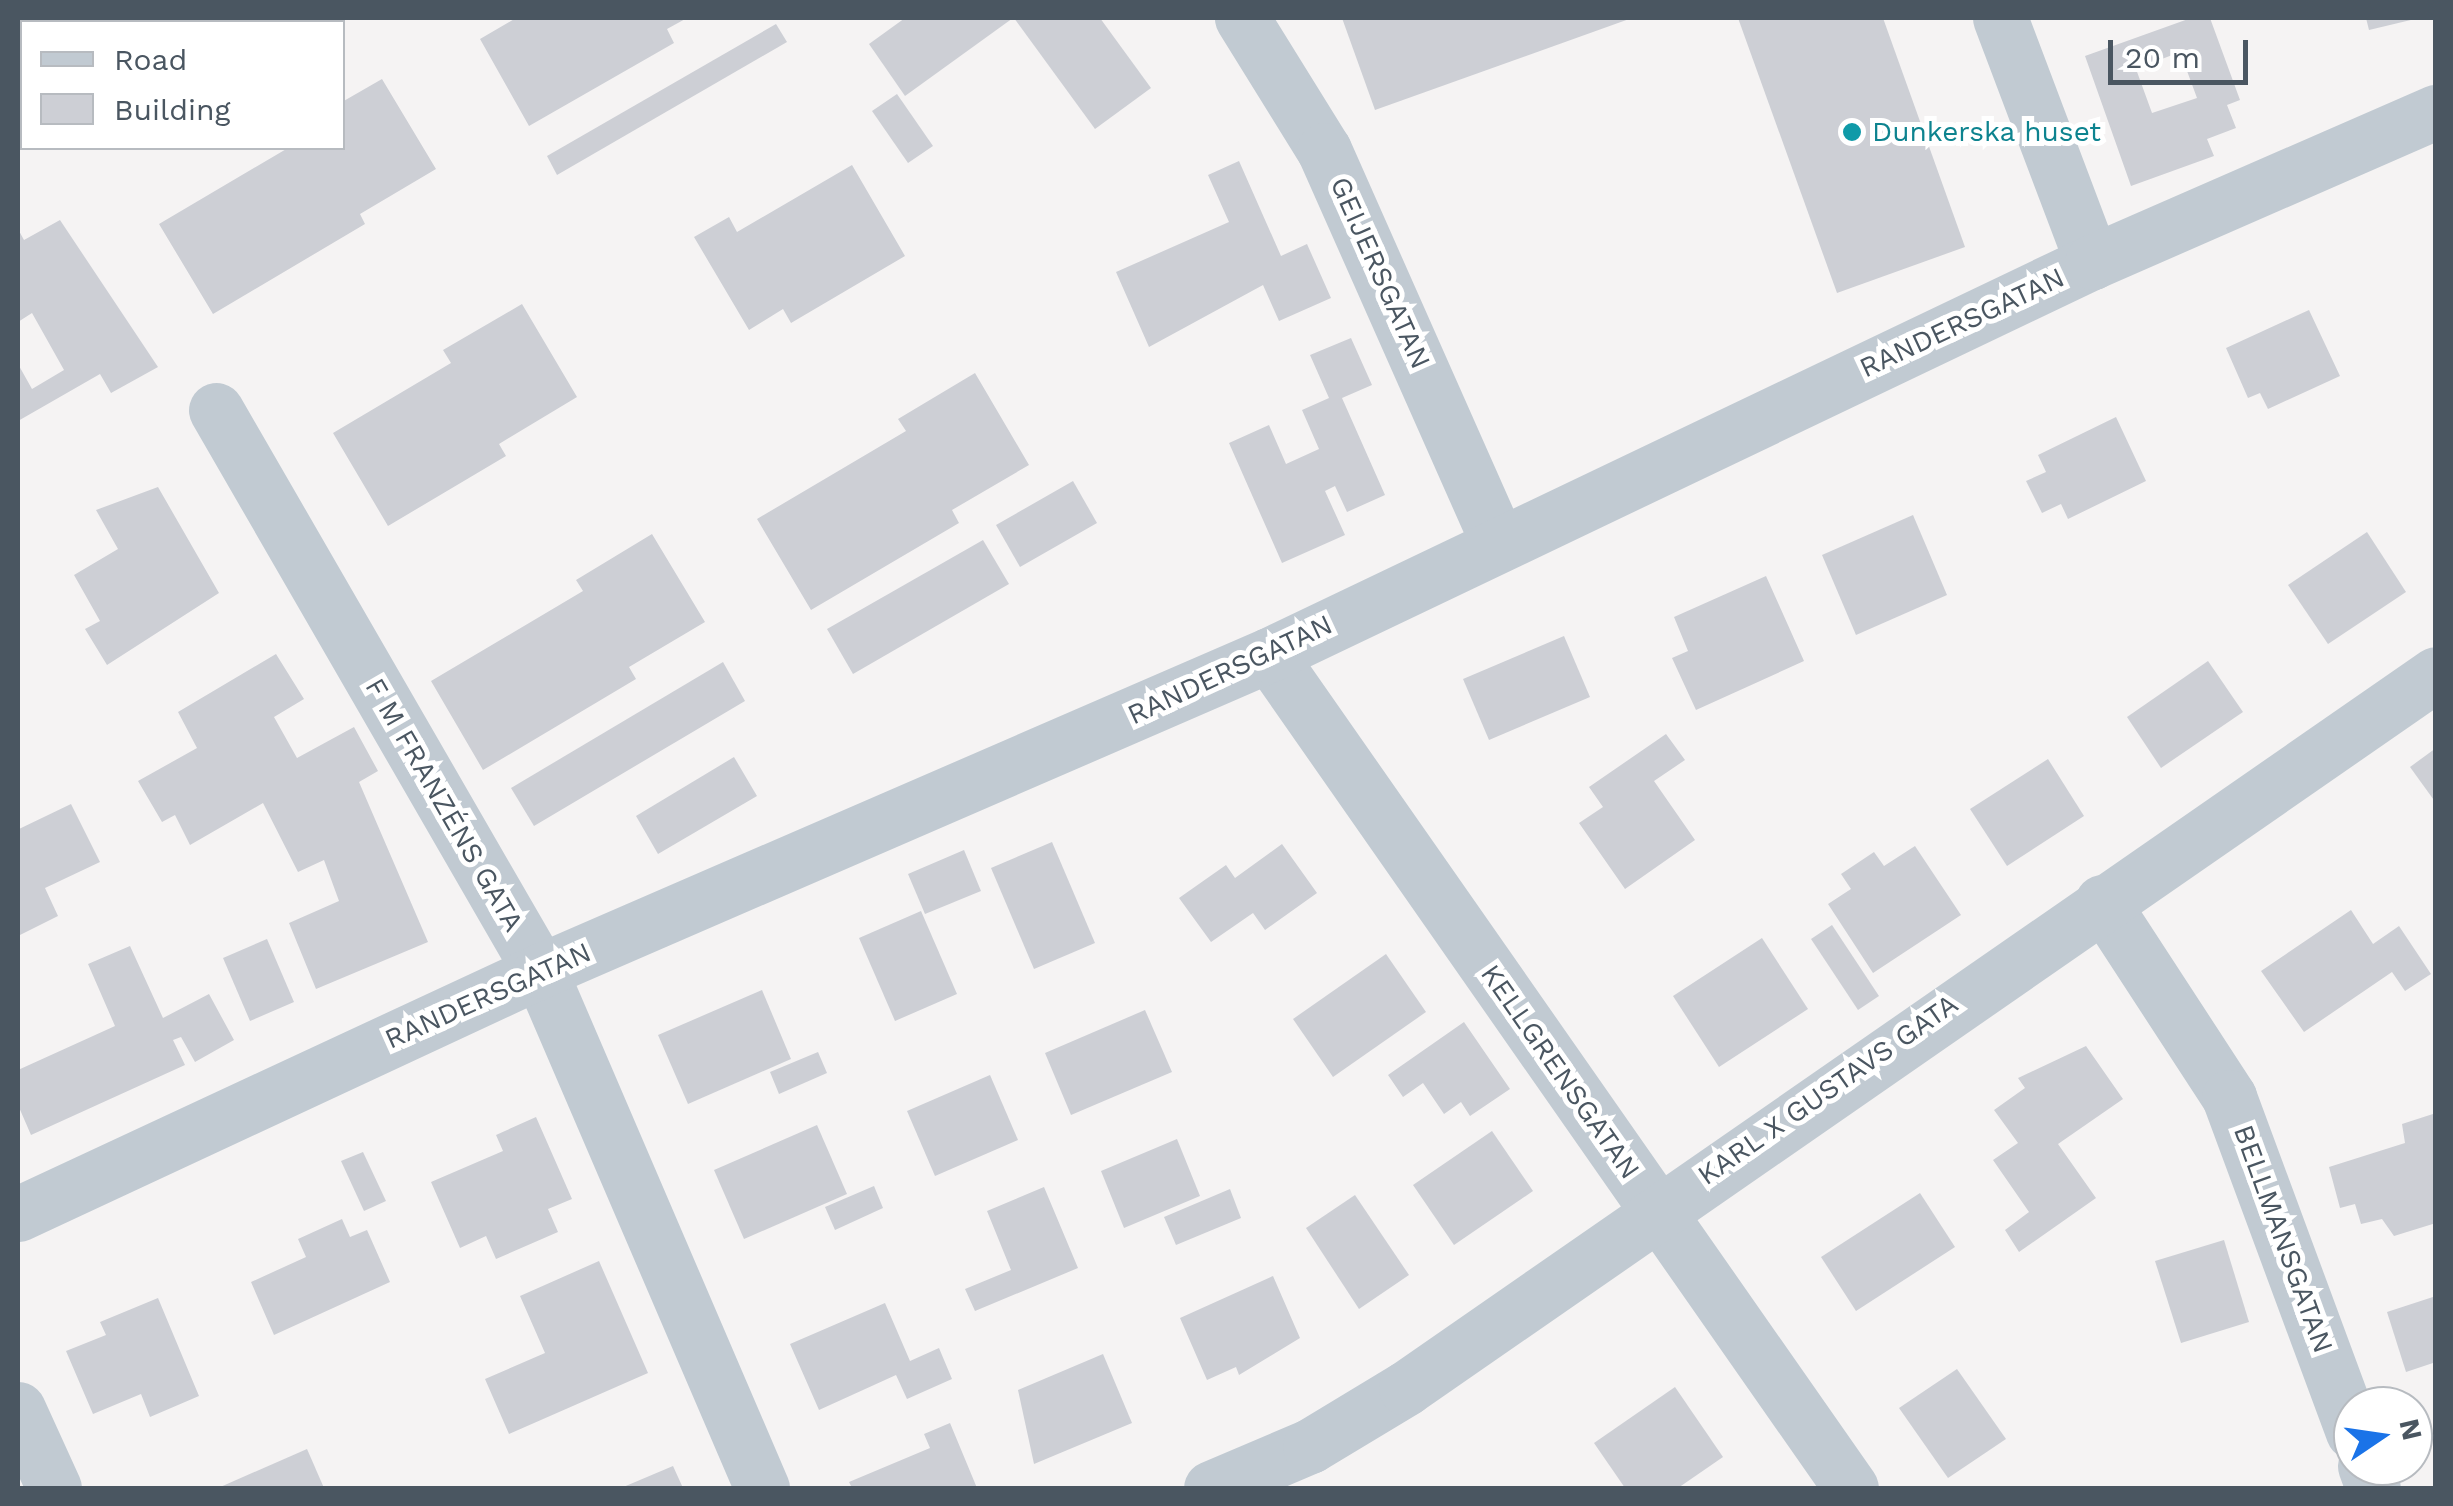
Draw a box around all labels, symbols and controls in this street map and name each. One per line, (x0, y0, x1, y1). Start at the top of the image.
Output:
legend (20, 20, 345, 150)
scale bar (2113, 20, 2253, 82)
text: 20 m (2125, 40, 2200, 75)
text: Road (114, 42, 187, 77)
text: Building (114, 92, 231, 127)
place label: Dunkerska huset (1872, 115, 2102, 149)
marker: Dunkerska huset (1841, 121, 1863, 143)
street label: GEIJERSGATAN (1323, 172, 1437, 374)
street label: RANDERSGATAN (1854, 261, 2070, 385)
street label: RANDERSGATAN (1122, 608, 1338, 732)
street label: F M FRANZÉNS GATA (358, 672, 530, 938)
street label: RANDERSGATAN (380, 936, 596, 1056)
street label: KELLGRENSGATAN (1473, 958, 1647, 1186)
street label: KARL X GUSTAVS GATA (1691, 987, 1965, 1193)
street label: BELLMANSGATAN (2226, 1120, 2340, 1358)
north arrow (2333, 1386, 2433, 1486)
text: N (2392, 1416, 2429, 1443)

